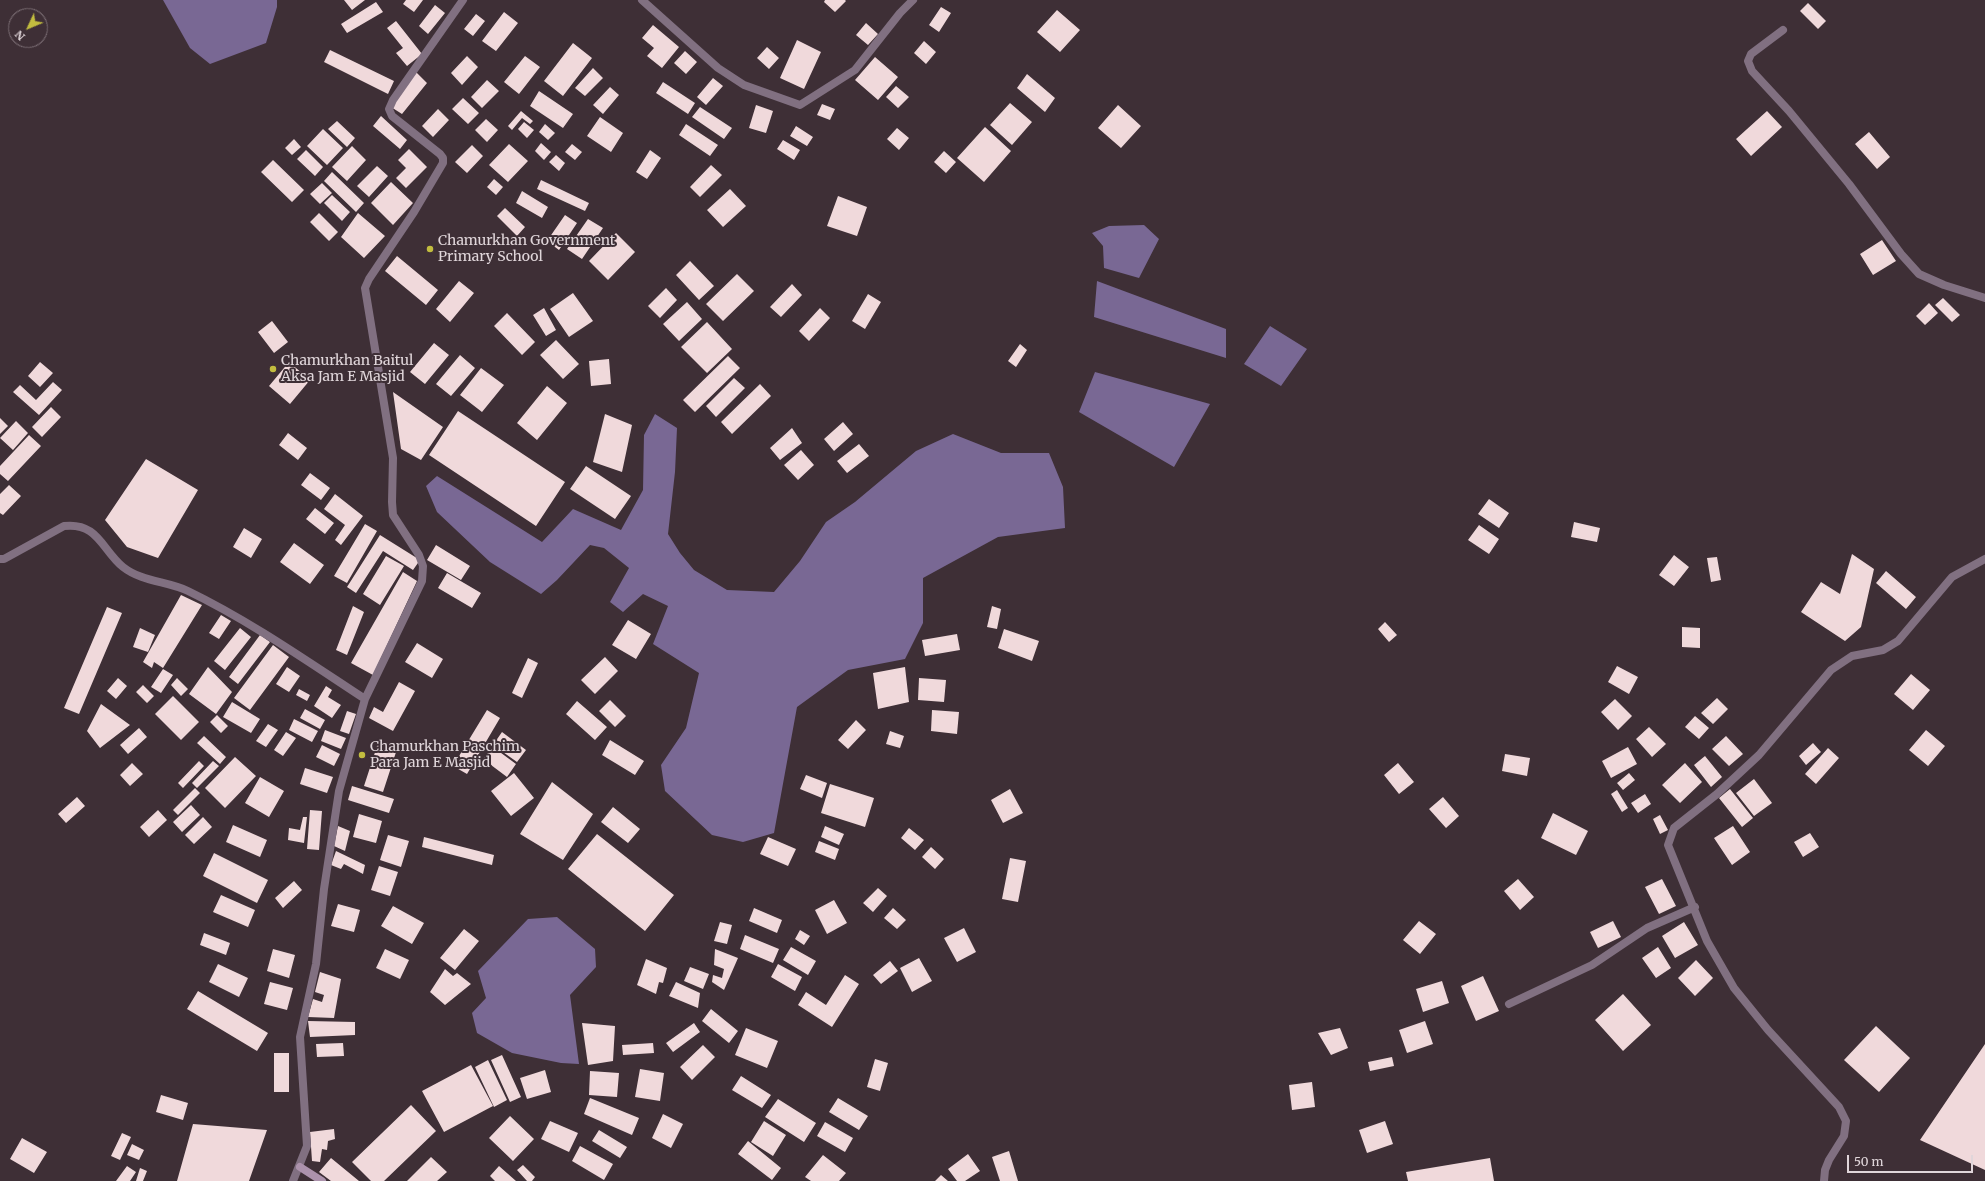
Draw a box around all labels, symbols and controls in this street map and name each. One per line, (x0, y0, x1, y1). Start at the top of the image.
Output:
north arrow (8, 8, 48, 48)
text: N (12, 28, 28, 44)
place label: Chamurkhan Government Primary School (438, 233, 615, 266)
marker: Chamurkhan Government Primary School (425, 244, 435, 254)
place label: Chamurkhan Baitul Aksa Jam E Masjid (281, 353, 413, 386)
marker: Chamurkhan Baitul Aksa Jam E Masjid (268, 364, 278, 374)
place label: Chamurkhan Paschim Para Jam E Masjid (370, 739, 520, 772)
marker: Chamurkhan Paschim Para Jam E Masjid (357, 750, 367, 760)
scale bar (1849, 1147, 1975, 1173)
text: 50 m (1854, 1154, 1883, 1169)

